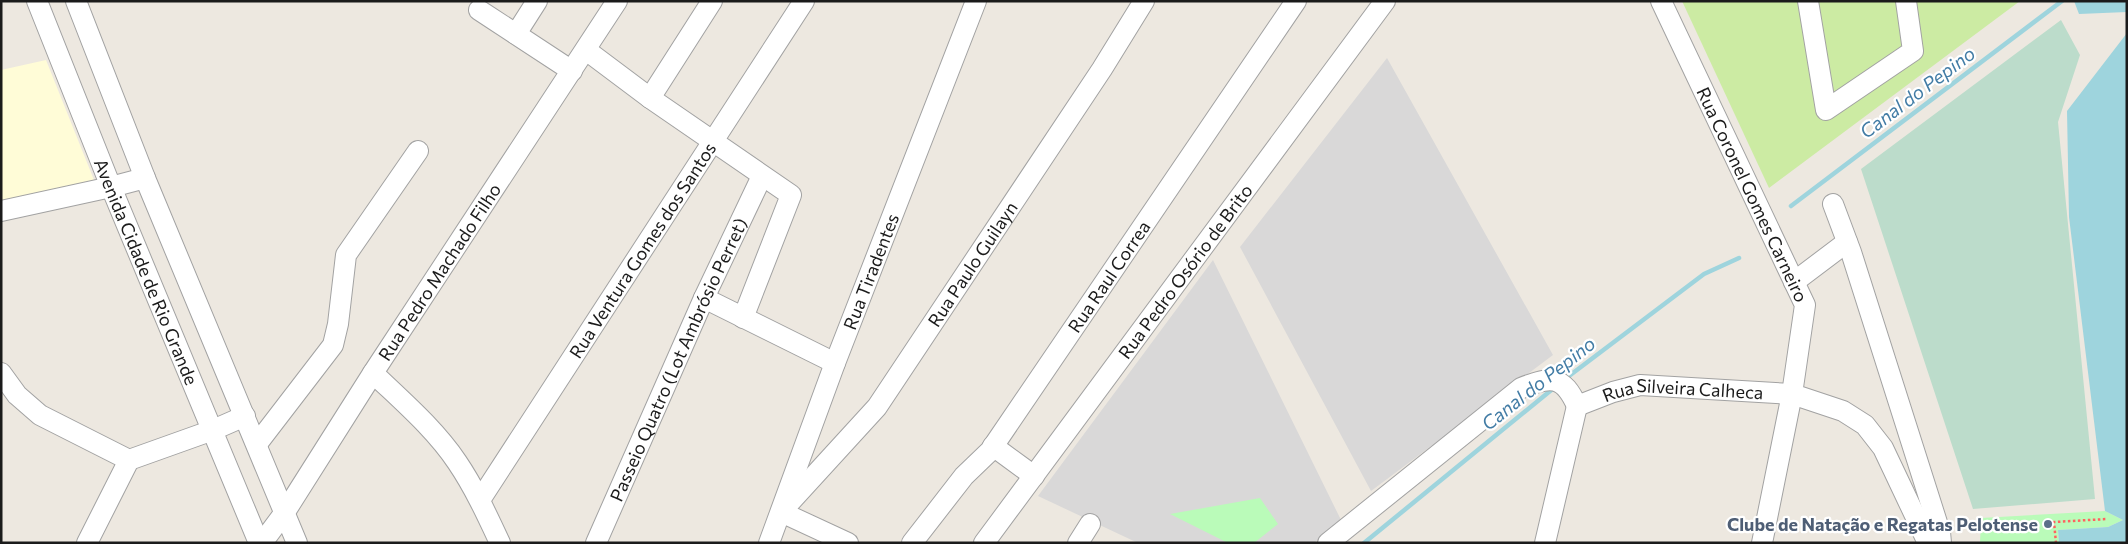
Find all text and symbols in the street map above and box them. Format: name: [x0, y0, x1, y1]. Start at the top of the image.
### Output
water label: Canal do Pepino: [1855, 41, 1979, 143]
street label: Rua Coronel Gomes Carneiro: [1692, 83, 1813, 306]
street label: Rua Ventura Gomes dos Santos: [564, 138, 720, 362]
street label: Avenida Cidade de Rio Grande: [90, 155, 203, 388]
street label: Rua Pedro Machado Filho: [373, 179, 505, 365]
street label: Rua Pedro Osório de Brito: [1113, 180, 1257, 363]
street label: Rua Paulo Guilayn: [923, 197, 1022, 331]
street label: Rua Tiradentes: [838, 210, 903, 333]
street label: Passeio Quatro (Lot Ambrósio Perret): [605, 214, 752, 505]
street label: Rua Raul Correa: [1063, 216, 1155, 337]
water label: Canal do Pepino: [1476, 331, 1600, 435]
street label: Rua Silveira Calheca: [1599, 374, 1764, 406]
place label: Clube de Natação e Regatas Pelotense: [1727, 513, 2038, 535]
marker: Clube de Natação e Regatas Pelotense: [2042, 518, 2054, 530]

